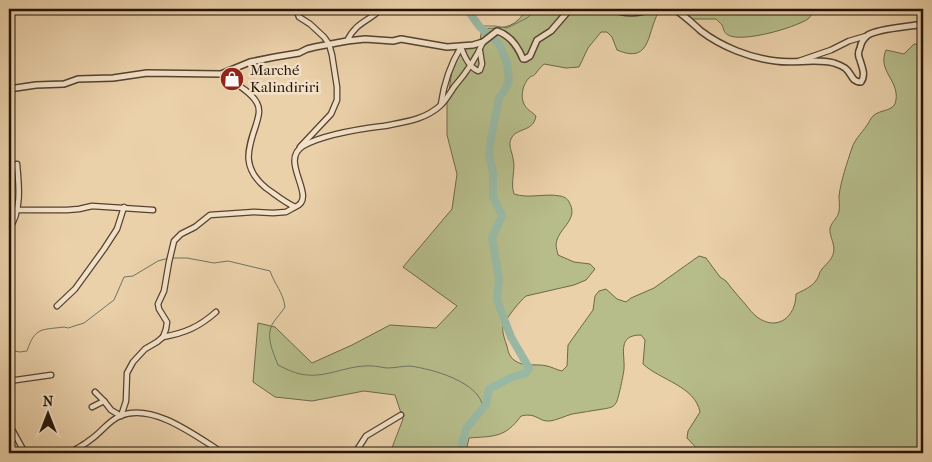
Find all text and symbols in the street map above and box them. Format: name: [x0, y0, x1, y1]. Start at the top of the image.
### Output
place label: Marché Kalindiriri: [250, 61, 320, 96]
shop icon: Marché Kalindiriri: [219, 66, 245, 92]
north arrow: [22, 390, 72, 440]
text: N: [43, 393, 54, 410]

